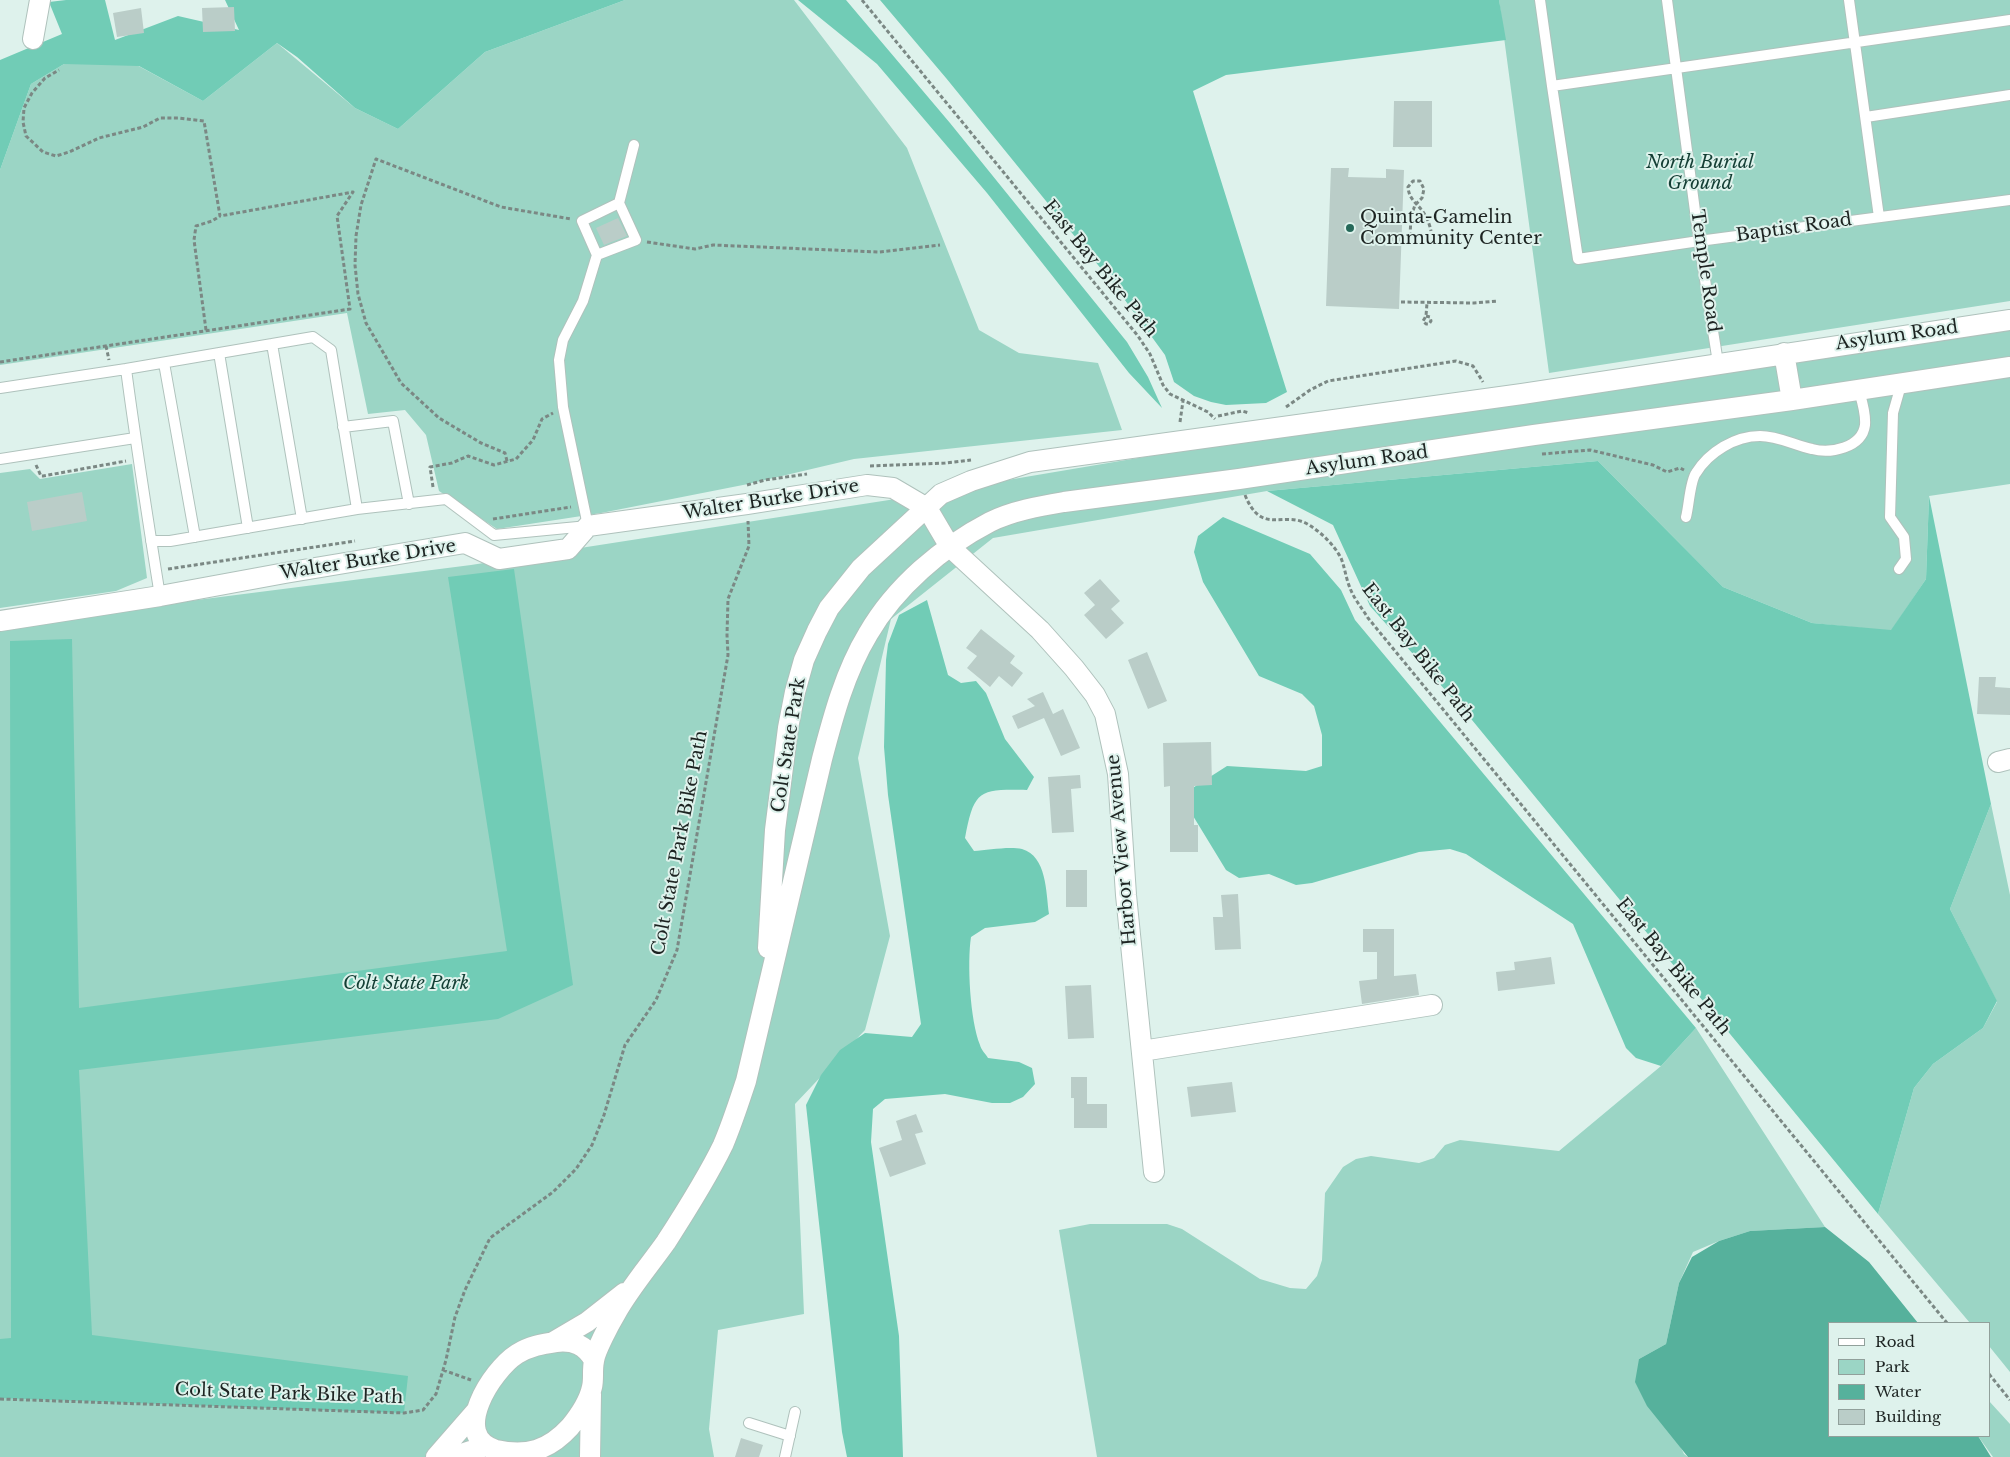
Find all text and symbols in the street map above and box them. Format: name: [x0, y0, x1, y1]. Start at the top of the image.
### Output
park label: North Burial Ground: [1646, 152, 1754, 194]
street label: East Bay Bike Path: [1038, 196, 1162, 342]
place label: Quinta-Gamelin Community Center: [1360, 207, 1542, 250]
street label: Temple Road: [1686, 208, 1724, 334]
street label: Baptist Road: [1735, 209, 1853, 247]
marker: Quinta-Gamelin Community Center: [1344, 222, 1356, 234]
street label: Asylum Road: [1834, 317, 1960, 355]
street label: Asylum Road: [1304, 442, 1430, 480]
street label: Walter Burke Drive: [681, 475, 861, 525]
street label: Walter Burke Drive: [278, 535, 458, 585]
street label: East Bay Bike Path: [1357, 579, 1479, 727]
street label: Colt State Park: [768, 676, 810, 814]
street label: Colt State Park Bike Path: [648, 729, 712, 957]
street label: Harbor View Avenue: [1103, 754, 1141, 946]
street label: East Bay Bike Path: [1611, 894, 1735, 1040]
park label: Colt State Park: [343, 973, 469, 995]
legend: [1828, 1322, 1990, 1437]
text: Road: [1875, 1332, 1915, 1351]
text: Park: [1875, 1357, 1910, 1376]
street label: Colt State Park Bike Path: [174, 1379, 404, 1409]
text: Water: [1875, 1382, 1921, 1401]
text: Building: [1875, 1407, 1941, 1426]

